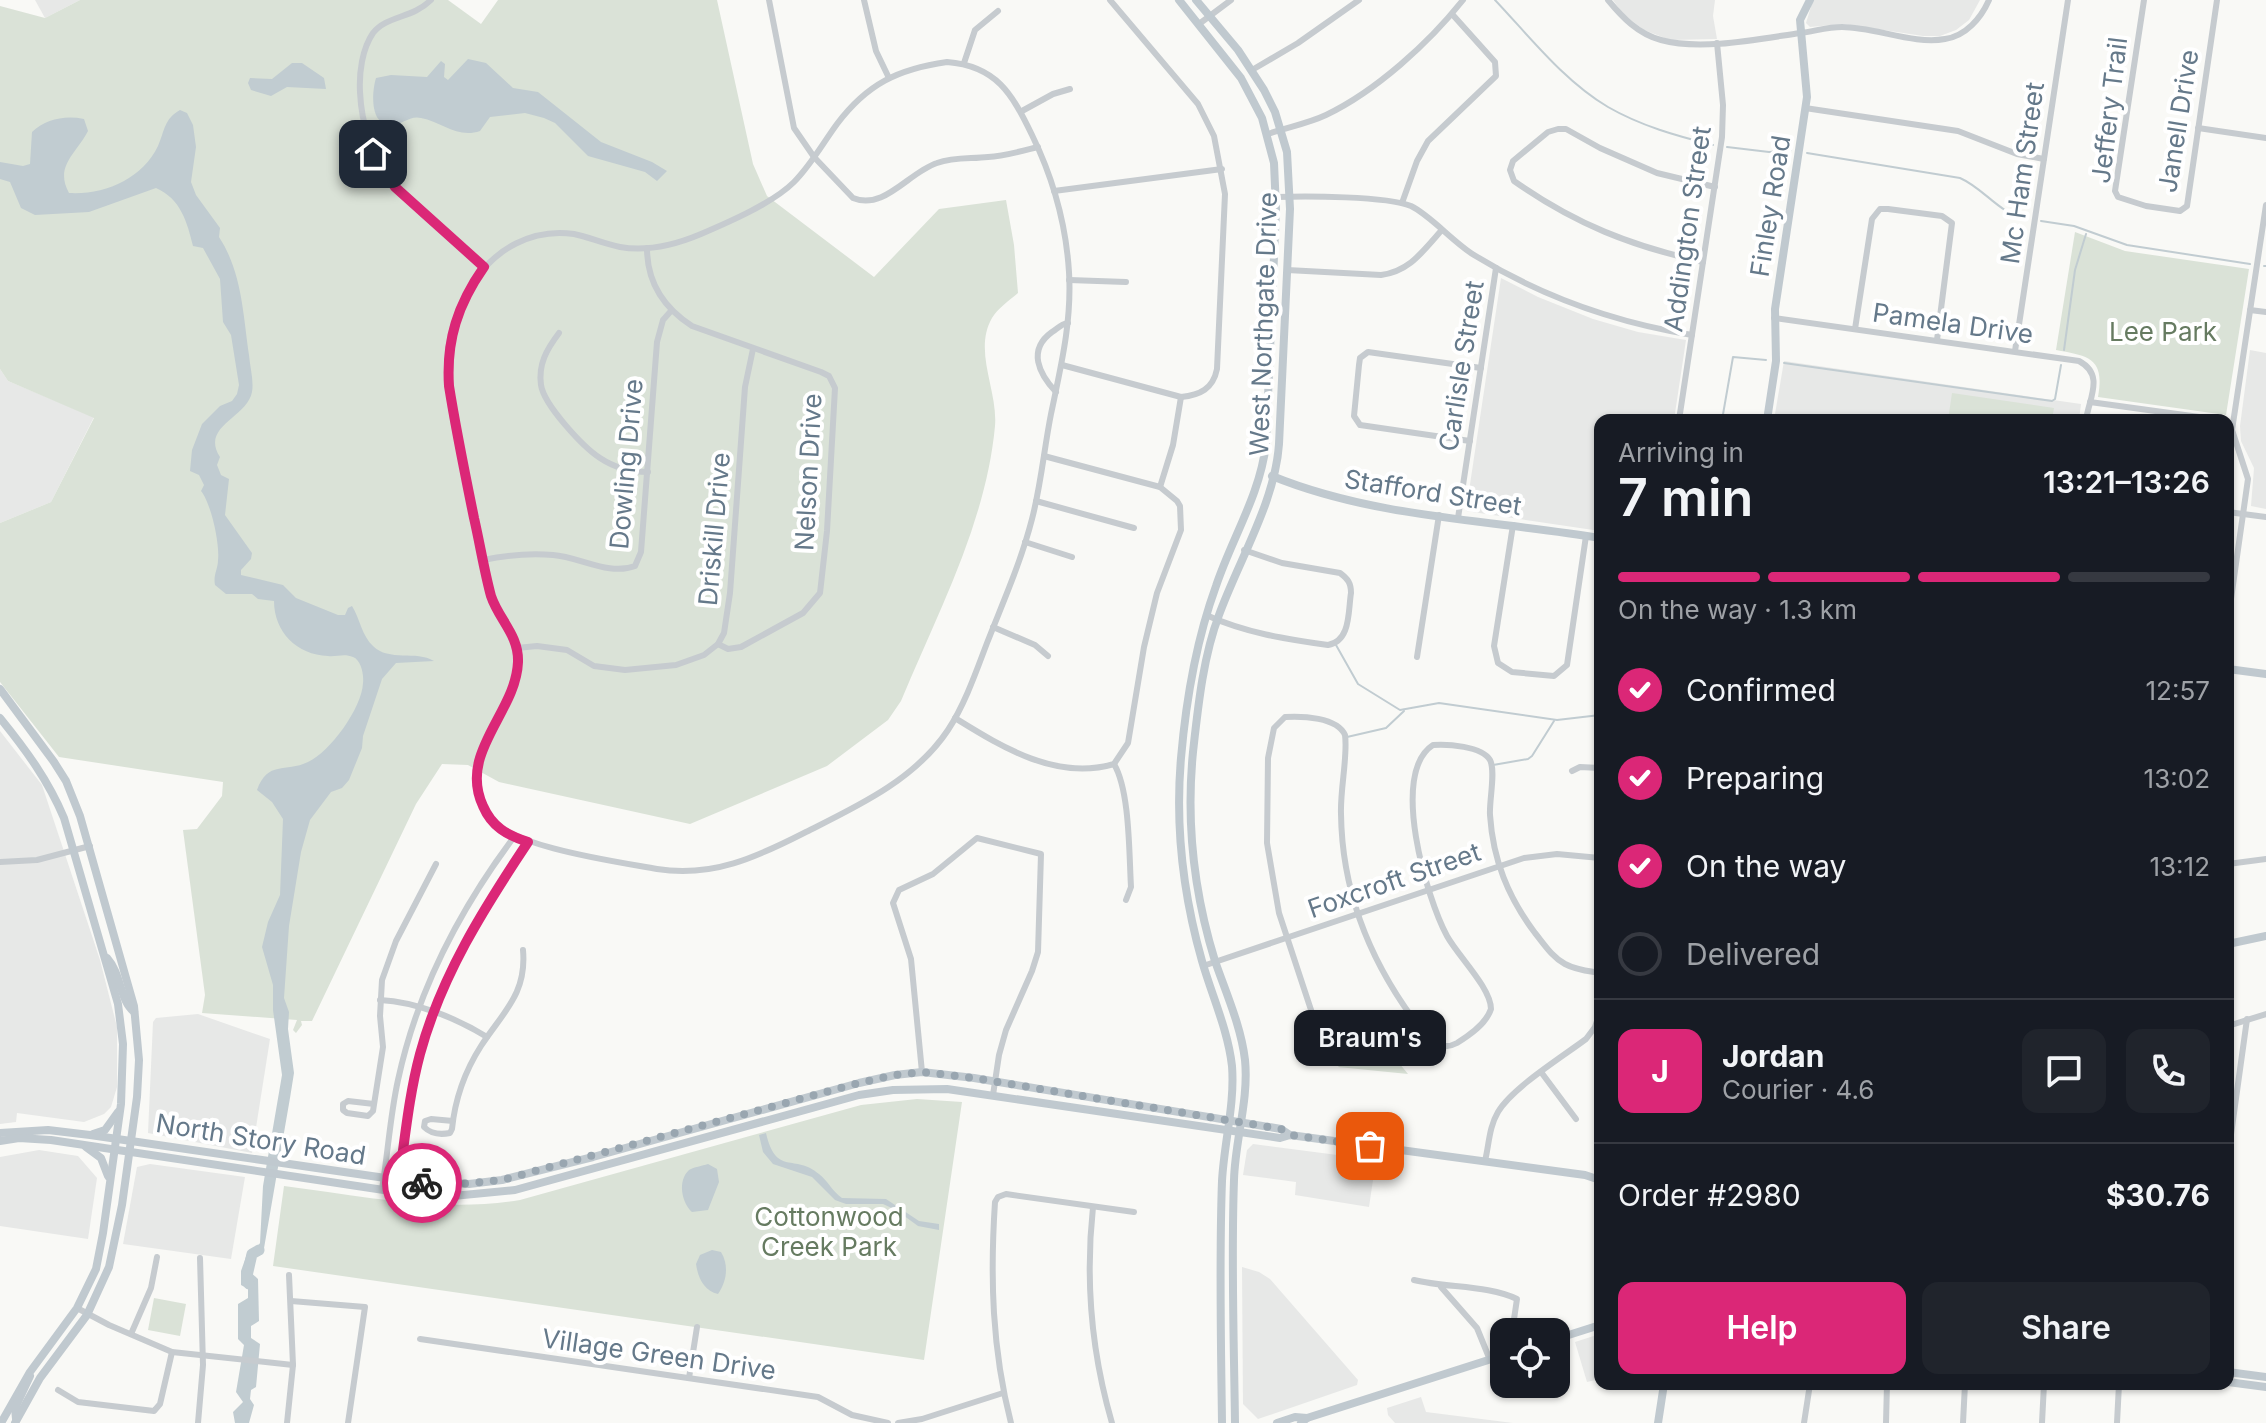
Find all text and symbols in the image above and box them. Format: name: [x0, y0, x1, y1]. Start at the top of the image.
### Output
street label: Jeffery Trail: [2085, 35, 2133, 185]
street label: Janell Drive: [2151, 47, 2205, 195]
street label: Mc Ham Street: [1994, 80, 2050, 266]
pin: [339, 120, 407, 188]
street label: Addington Street: [1657, 124, 1717, 334]
icon: home: [351, 132, 395, 176]
street label: Finley Road: [1744, 133, 1796, 279]
street label: West Northgate Drive: [1243, 192, 1283, 456]
street label: Carlisle Street: [1432, 279, 1490, 453]
street label: Pamela Drive: [1871, 296, 2035, 350]
park label: Lee Park: [2109, 316, 2217, 347]
street label: Dowling Drive: [603, 378, 649, 550]
street label: Nelson Drive: [788, 393, 828, 551]
text: Arriving in: [1618, 437, 1744, 468]
street label: Driskill Drive: [692, 451, 736, 607]
street label: Stafford Street: [1342, 463, 1524, 521]
text: 13:21–13:26: [2043, 464, 2210, 500]
text: 7 min: [1618, 466, 1753, 529]
text: On the way · 1.3 km: [1618, 594, 1857, 625]
icon: check: [1618, 668, 1662, 712]
text: Confirmed: [1686, 672, 1836, 708]
text: 12:57: [2146, 675, 2210, 706]
icon: check: [1618, 756, 1662, 800]
text: Preparing: [1686, 760, 1824, 796]
text: 13:02: [2144, 763, 2210, 794]
street label: Foxcroft Street: [1304, 836, 1484, 924]
icon: check: [1618, 844, 1662, 888]
text: On the way: [1686, 848, 1846, 884]
text: 13:12: [2149, 851, 2210, 882]
text: Delivered: [1686, 936, 1820, 972]
callout: Braum's: [1294, 1010, 1446, 1066]
text: Braum's: [1318, 1022, 1422, 1053]
button: chat: [2022, 1029, 2106, 1113]
button: phone: [2126, 1029, 2210, 1113]
text: Jordan: [1722, 1038, 1824, 1074]
text: J: [1651, 1053, 1669, 1089]
text: Courier · 4.6: [1722, 1074, 1874, 1105]
street label: North Story Road: [154, 1107, 368, 1171]
pin: [1336, 1112, 1404, 1180]
icon: bag: [1348, 1124, 1392, 1168]
courier: [382, 1143, 462, 1223]
icon: bike: [400, 1161, 444, 1205]
text: Order #2980: [1618, 1177, 1801, 1213]
text: $30.76: [2106, 1177, 2210, 1213]
park label: Cottonwood Creek Park: [754, 1201, 904, 1262]
button: Help: [1618, 1282, 1906, 1374]
button: Share: [1922, 1282, 2210, 1374]
map controls: [1490, 1318, 1570, 1398]
button: locate: [1490, 1318, 1570, 1398]
street label: Village Green Drive: [540, 1322, 778, 1386]

